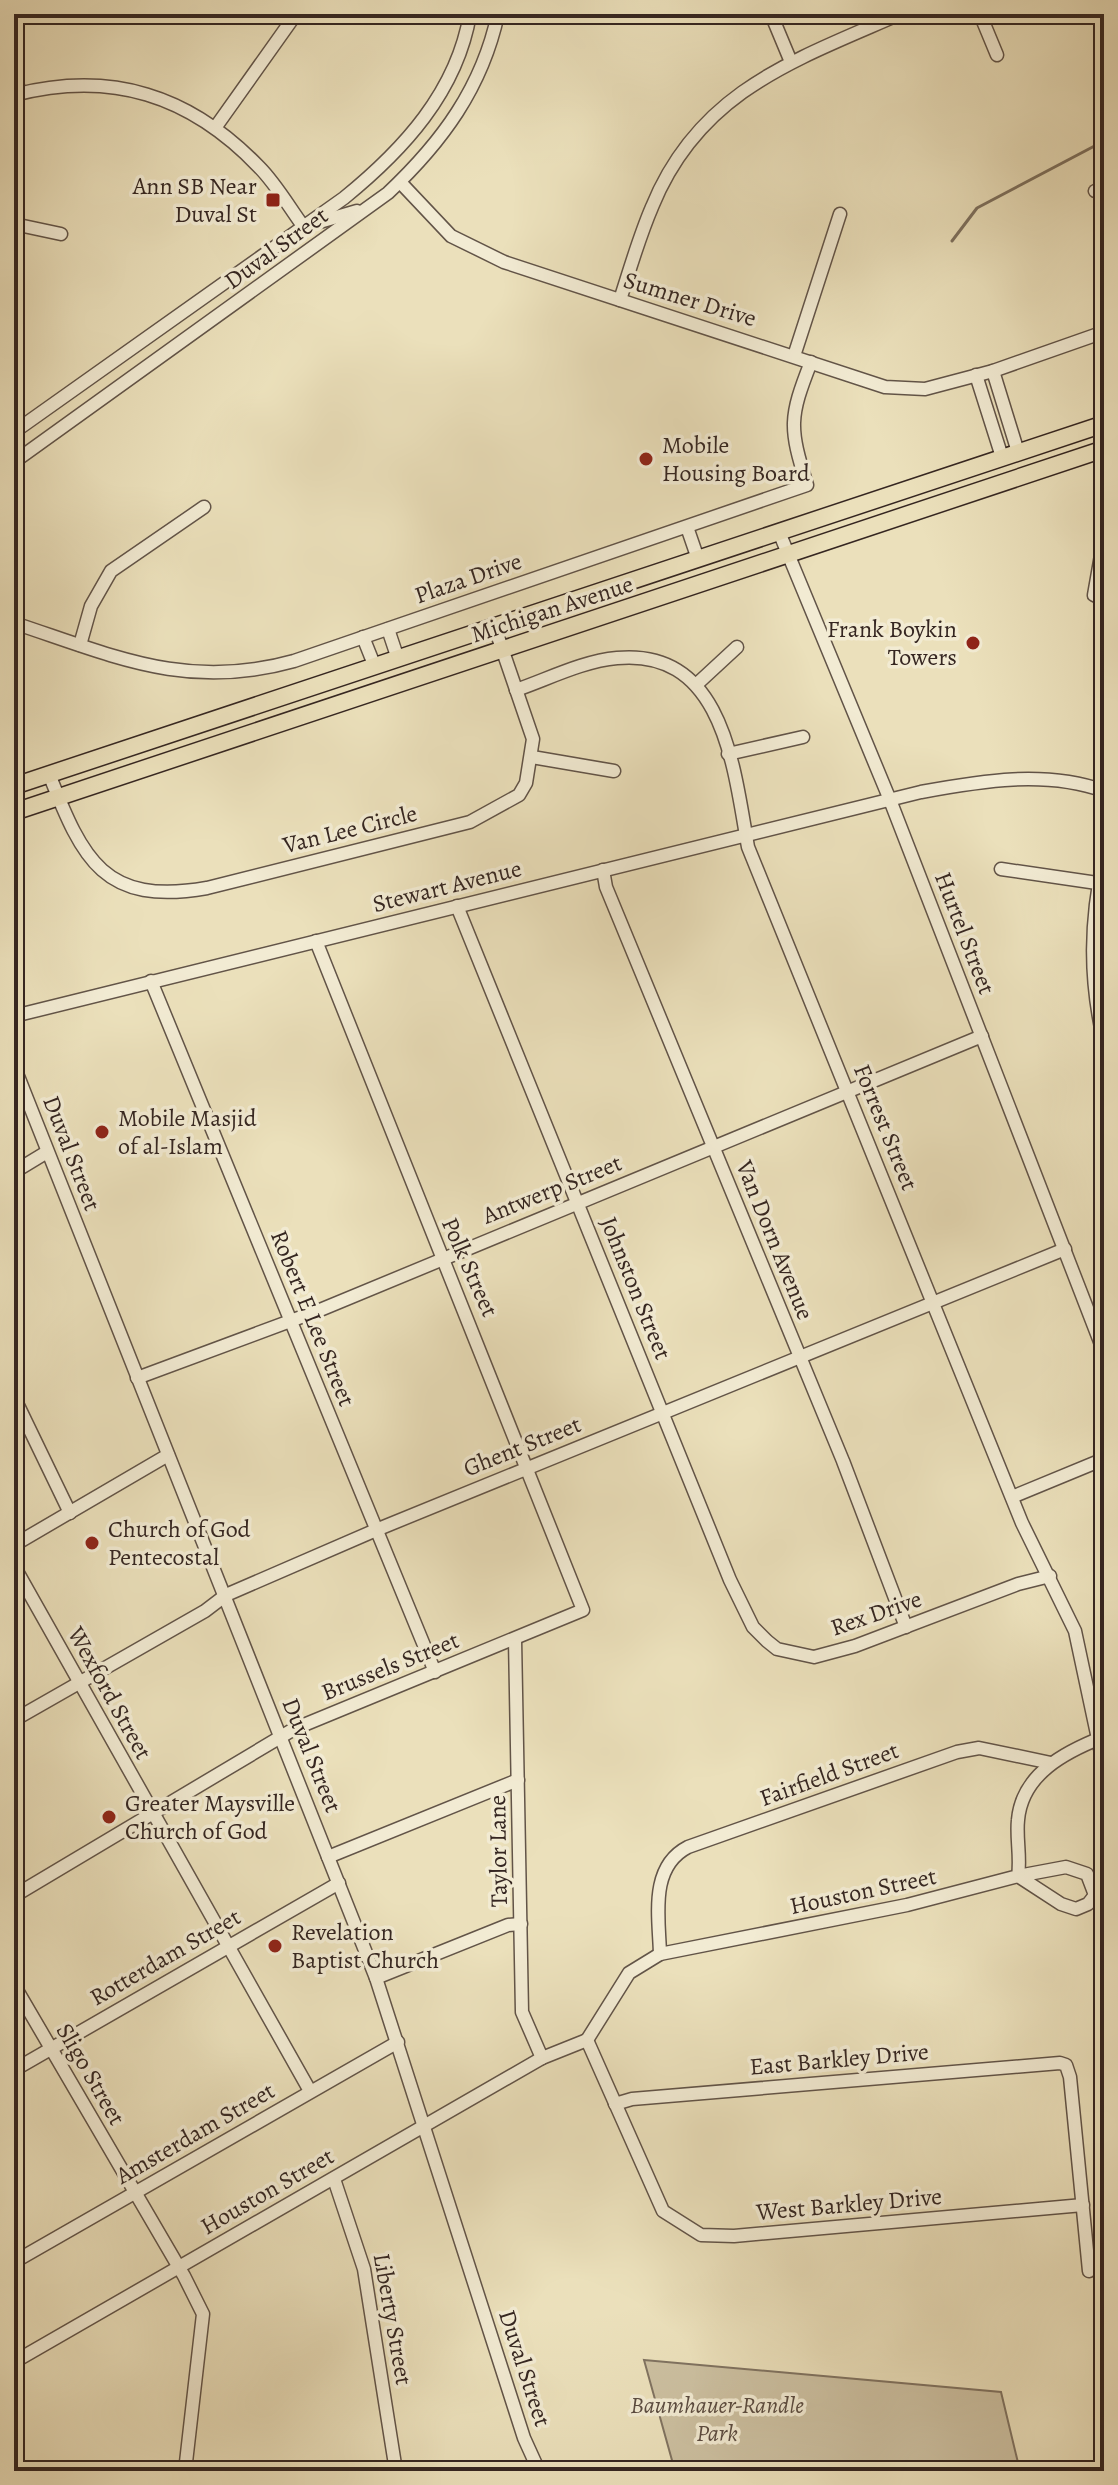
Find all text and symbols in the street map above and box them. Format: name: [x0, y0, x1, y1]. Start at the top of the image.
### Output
place label: Ann SB Near Duval St: [132, 170, 257, 230]
marker: Ann SB Near Duval St: [264, 191, 282, 209]
street label: Duval Street: [218, 199, 334, 296]
street label: Sumner Drive: [620, 264, 760, 334]
place label: Mobile Housing Board: [662, 429, 810, 489]
marker: Mobile Housing Board: [637, 450, 655, 468]
street label: Plaza Drive: [410, 545, 526, 611]
street label: Michigan Avenue: [467, 568, 637, 650]
place label: Frank Boykin Towers: [827, 613, 957, 673]
marker: Frank Boykin Towers: [964, 634, 982, 652]
street label: Van Lee Circle: [279, 797, 420, 861]
street label: Stewart Avenue: [369, 852, 525, 920]
street label: Hurtel Street: [927, 867, 1003, 999]
street label: Forrest Street: [846, 1059, 926, 1195]
street label: Duval Street: [35, 1091, 109, 1215]
place label: Mobile Masjid of al-Islam: [118, 1102, 257, 1162]
marker: Mobile Masjid of al-Islam: [93, 1123, 111, 1141]
street label: Antwerp Street: [477, 1147, 626, 1232]
street label: Van Dorn Avenue: [728, 1155, 822, 1324]
street label: Polk Street: [434, 1212, 506, 1322]
street label: Johnston Street: [593, 1212, 679, 1364]
street label: Robert E Lee Street: [263, 1225, 363, 1411]
street label: Ghent Street: [458, 1408, 586, 1484]
place label: Church of God Pentecostal: [108, 1513, 251, 1573]
marker: Church of God Pentecostal: [83, 1534, 101, 1552]
street label: Rex Drive: [826, 1583, 926, 1643]
street label: Wexford Street: [60, 1620, 160, 1765]
street label: Brussels Street: [317, 1624, 464, 1708]
street label: Duval Street: [275, 1693, 350, 1817]
street label: Fairfield Street: [755, 1734, 903, 1814]
place label: Greater Maysville Church of God: [125, 1787, 295, 1847]
street label: Taylor Lane: [481, 1795, 515, 1907]
marker: Greater Maysville Church of God: [100, 1808, 118, 1826]
street label: Houston Street: [787, 1860, 939, 1922]
street label: Rotterdam Street: [84, 1901, 246, 2013]
place label: Revelation Baptist Church: [291, 1916, 439, 1976]
marker: Revelation Baptist Church: [266, 1937, 284, 1955]
street label: Sligo Street: [49, 2017, 133, 2131]
street label: East Barkley Drive: [748, 2035, 930, 2083]
street label: Amsterdam Street: [109, 2074, 280, 2192]
street label: Houston Street: [194, 2140, 340, 2242]
street label: West Barkley Drive: [754, 2180, 943, 2228]
street label: Liberty Street: [366, 2251, 420, 2388]
street label: Duval Street: [491, 2306, 559, 2431]
park label: Baumhauer-Randle Park: [630, 2389, 804, 2449]

